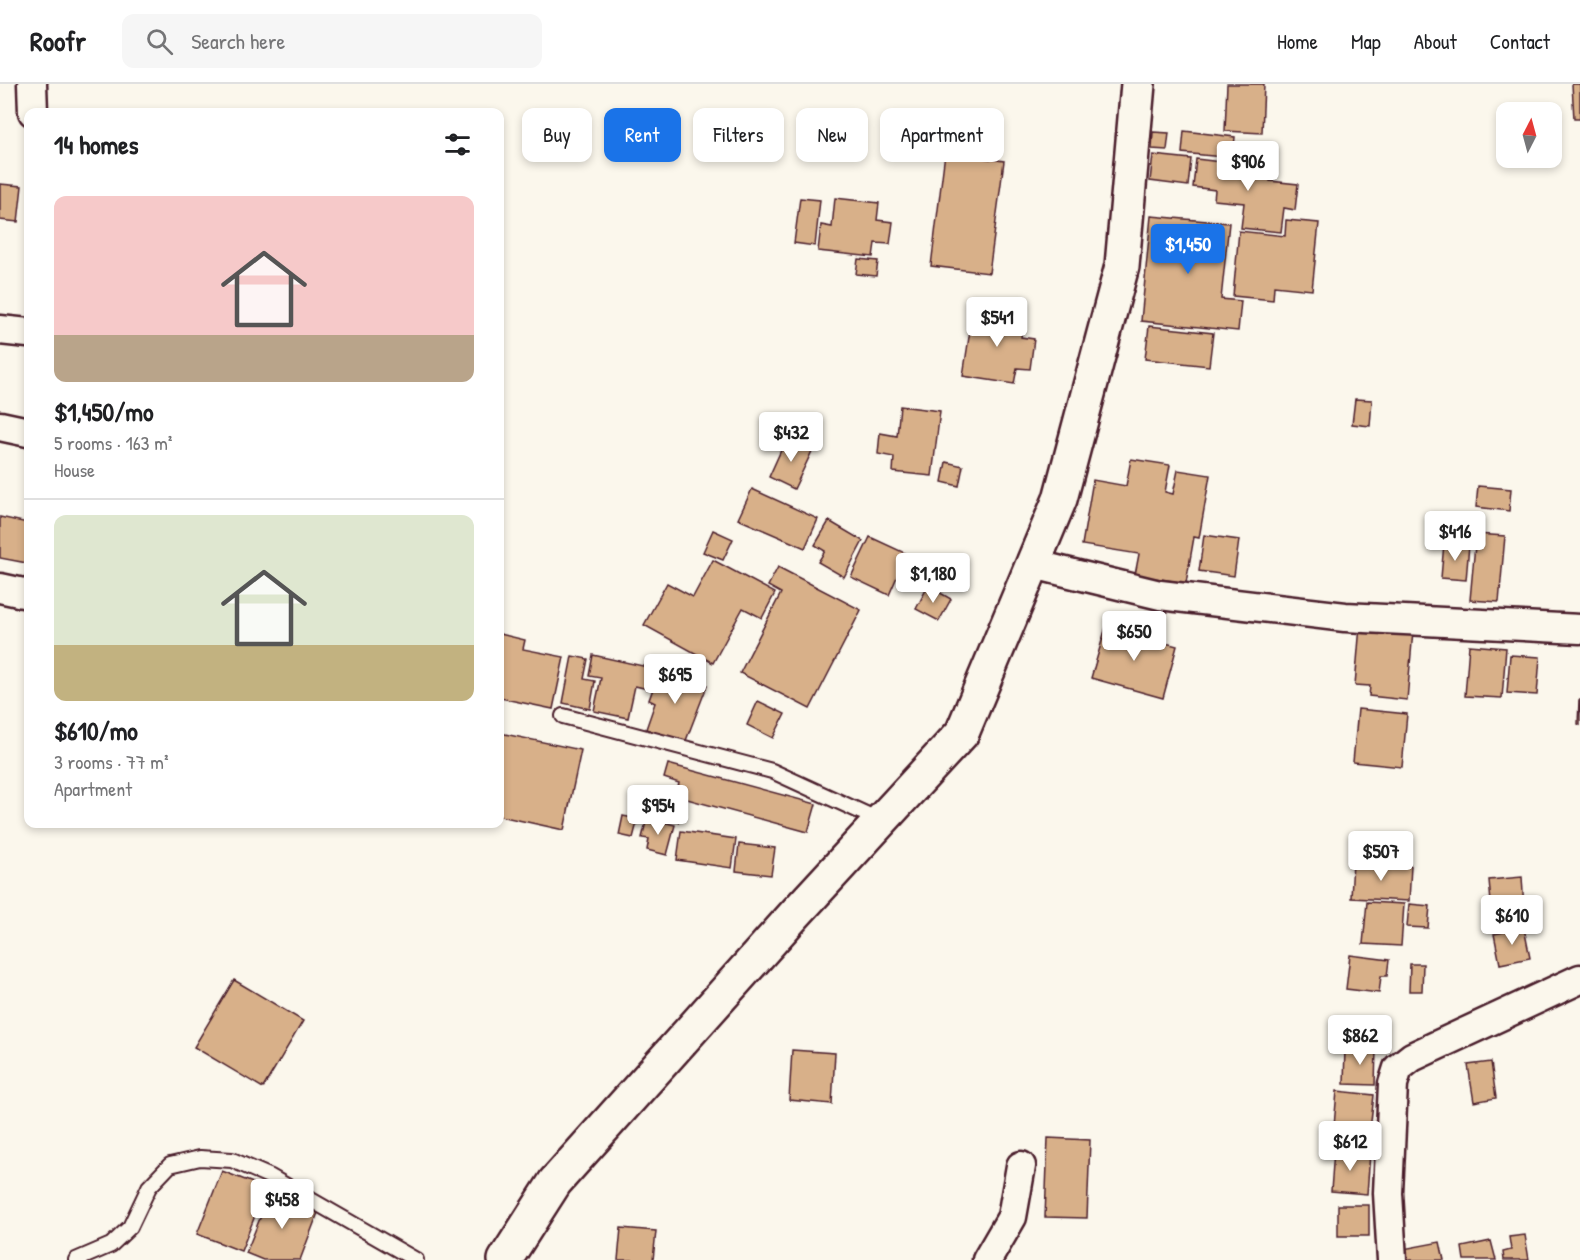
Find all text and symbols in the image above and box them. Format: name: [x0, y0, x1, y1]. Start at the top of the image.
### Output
search box: [122, 14, 542, 68]
text: Roofr: [30, 22, 86, 60]
icon: search: [143, 25, 176, 58]
text: Search here: [191, 26, 285, 56]
text: Home: [1277, 27, 1318, 56]
text: Map: [1351, 27, 1381, 56]
text: About: [1414, 27, 1457, 56]
text: Contact: [1490, 27, 1550, 56]
north arrow: [1496, 102, 1562, 168]
map controls: [1496, 102, 1562, 168]
chip: Buy: [522, 108, 592, 162]
chip: Rent: [604, 108, 681, 162]
chip: Filters: [693, 108, 784, 162]
chip: New: [796, 108, 868, 162]
chip: Apartment: [880, 108, 1004, 162]
text: 14 homes: [54, 127, 139, 162]
icon: filters: [441, 128, 474, 161]
pin: $906: [1212, 141, 1284, 192]
text: $906: [1231, 147, 1265, 174]
pin: $1,450: [1139, 224, 1237, 275]
text: $1,450: [1165, 230, 1211, 257]
icon: home: [210, 235, 318, 343]
pin: $541: [961, 297, 1033, 348]
text: $541: [980, 303, 1014, 330]
text: $1,450/mo: [54, 394, 153, 429]
pin: $432: [755, 412, 827, 463]
text: $432: [773, 418, 809, 445]
text: 5 rooms · 163 m²: [54, 429, 172, 456]
text: House: [54, 456, 95, 483]
pin: $416: [1419, 511, 1491, 562]
text: $416: [1439, 517, 1471, 544]
pin: $1,180: [884, 553, 982, 604]
icon: home: [210, 554, 318, 662]
text: $1,180: [910, 559, 956, 586]
pin: $650: [1098, 611, 1170, 662]
text: $650: [1116, 617, 1152, 644]
pin: $695: [639, 654, 711, 705]
text: $695: [658, 660, 692, 687]
text: $610/mo: [54, 713, 138, 748]
text: 3 rooms · 77 m²: [54, 748, 168, 775]
text: Apartment: [54, 775, 132, 802]
pin: $954: [622, 785, 694, 836]
text: $954: [641, 791, 675, 818]
pin: $507: [1345, 831, 1417, 882]
text: $507: [1362, 837, 1400, 864]
pin: $610: [1476, 895, 1548, 946]
text: $610: [1495, 901, 1529, 928]
pin: $862: [1324, 1015, 1396, 1066]
text: $862: [1342, 1021, 1378, 1048]
pin: $612: [1314, 1121, 1386, 1172]
text: $612: [1333, 1127, 1367, 1154]
pin: $458: [246, 1179, 318, 1230]
text: $458: [265, 1185, 299, 1212]

